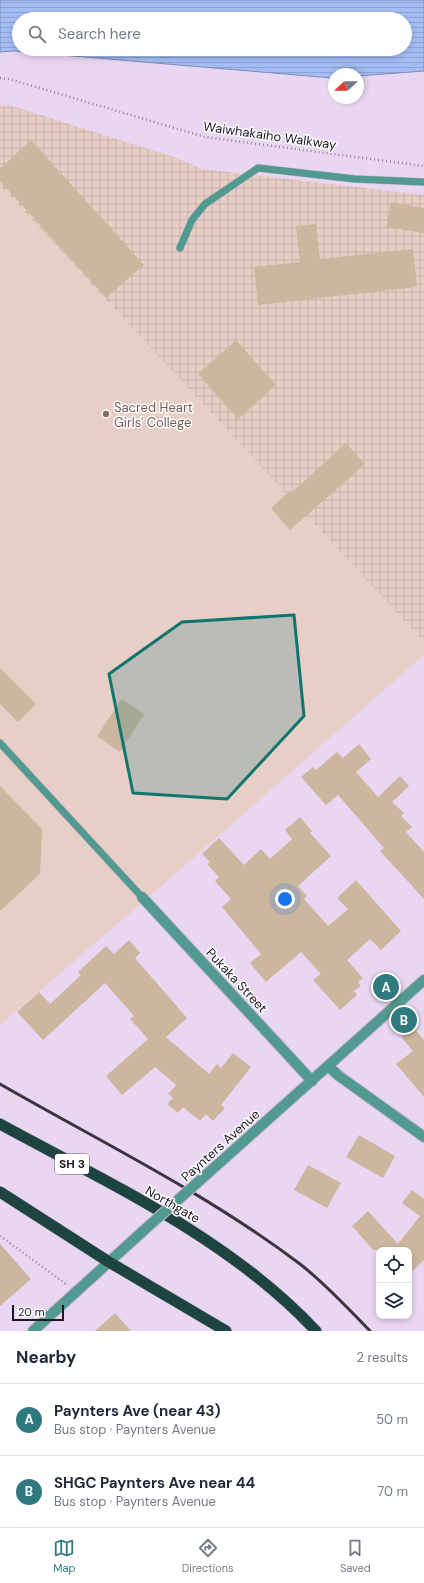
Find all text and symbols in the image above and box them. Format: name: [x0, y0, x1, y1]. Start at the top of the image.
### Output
search box: [12, 12, 412, 56]
icon: search: [26, 23, 48, 45]
text: Search here: [58, 24, 141, 44]
north arrow: [328, 68, 364, 104]
street label: Waiwhakaiho Walkway: [202, 118, 338, 153]
place label: Sacred Heart Girls' College: [114, 399, 193, 431]
marker: Sacred Heart Girls' College: [101, 409, 111, 419]
your location: [275, 889, 295, 909]
street label: Pukaka Street: [202, 944, 271, 1016]
pin: A: [373, 972, 399, 1002]
pin: B: [391, 1005, 417, 1035]
street label: Paynters Avenue: [177, 1106, 263, 1185]
road number: SH 3: [55, 1154, 89, 1174]
street label: Northgate: [142, 1182, 203, 1227]
map controls: [376, 1247, 412, 1319]
button: locate: [376, 1247, 412, 1283]
button: layers: [376, 1283, 412, 1319]
scale bar: [12, 1303, 64, 1322]
text: 20 m: [18, 1305, 44, 1319]
text: Nearby: [16, 1346, 76, 1368]
text: 2 results: [357, 1349, 408, 1366]
text: Paynters Ave (near 43): [54, 1401, 221, 1421]
text: A: [24, 1411, 34, 1428]
text: 50 m: [376, 1411, 408, 1428]
text: Bus stop · Paynters Avenue: [54, 1421, 216, 1438]
text: SHGC Paynters Ave near 44: [54, 1473, 255, 1493]
text: B: [25, 1483, 33, 1500]
text: 70 m: [377, 1483, 408, 1500]
text: Bus stop · Paynters Avenue: [54, 1493, 216, 1510]
tab: Map: [53, 1537, 75, 1575]
tab: Directions: [182, 1537, 234, 1575]
tab: Saved: [340, 1537, 371, 1575]

